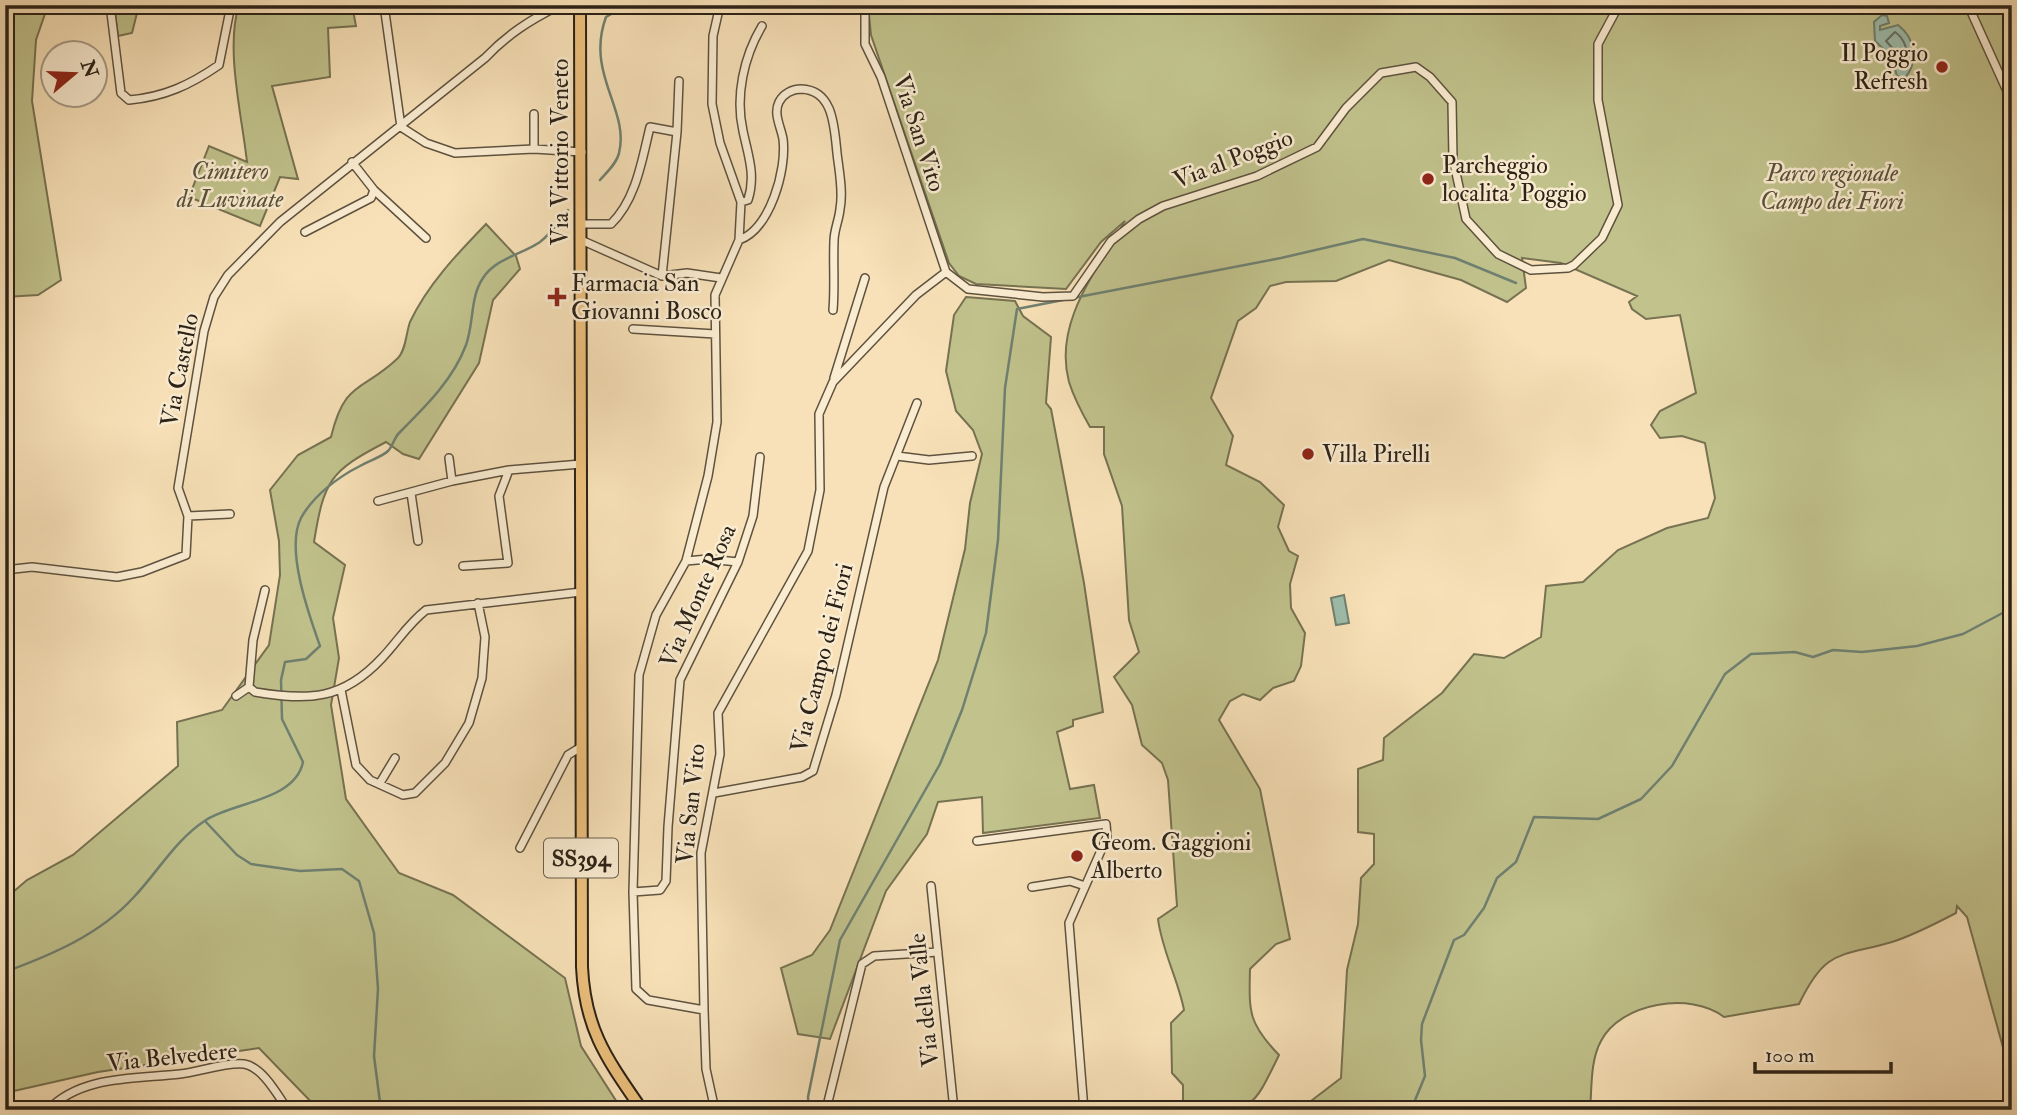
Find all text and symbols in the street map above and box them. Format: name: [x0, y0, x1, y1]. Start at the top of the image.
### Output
north arrow: [38, 38, 108, 108]
place label: Il Poggio Refresh: [1841, 38, 1928, 97]
text: N: [75, 56, 104, 82]
street label: Via Vittorio Veneto: [545, 59, 576, 245]
marker: Il Poggio Refresh: [1934, 59, 1950, 75]
street label: Via San Vito: [886, 71, 952, 195]
street label: Via al Poggio: [1169, 122, 1297, 196]
place label: Parcheggio localita' Poggio: [1442, 150, 1587, 209]
park label: Cimitero di Luvinate: [176, 156, 284, 215]
park label: Parco regionale Campo dei Fiori: [1760, 158, 1904, 217]
marker: Parcheggio localita' Poggio: [1420, 171, 1436, 187]
place label: Farmacia San Giovanni Bosco: [571, 268, 722, 327]
marker: Farmacia San Giovanni Bosco: [549, 289, 565, 305]
street label: Via Castello: [154, 310, 206, 430]
place label: Villa Pirelli: [1322, 439, 1430, 470]
marker: Villa Pirelli: [1300, 446, 1316, 462]
street label: Via Monte Rosa: [652, 518, 744, 673]
street label: Via Campo dei Fiori: [783, 560, 861, 756]
street label: Via San Vito: [669, 742, 713, 866]
place label: Geom. Gaggioni Alberto: [1090, 827, 1251, 886]
road number: SS394: [544, 838, 618, 878]
marker: Geom. Gaggioni Alberto: [1069, 848, 1085, 864]
street label: Via della Valle: [902, 932, 946, 1068]
scale bar: [1755, 1031, 1891, 1075]
street label: Via Belvedere: [105, 1035, 239, 1079]
text: 100 m: [1765, 1042, 1815, 1069]

